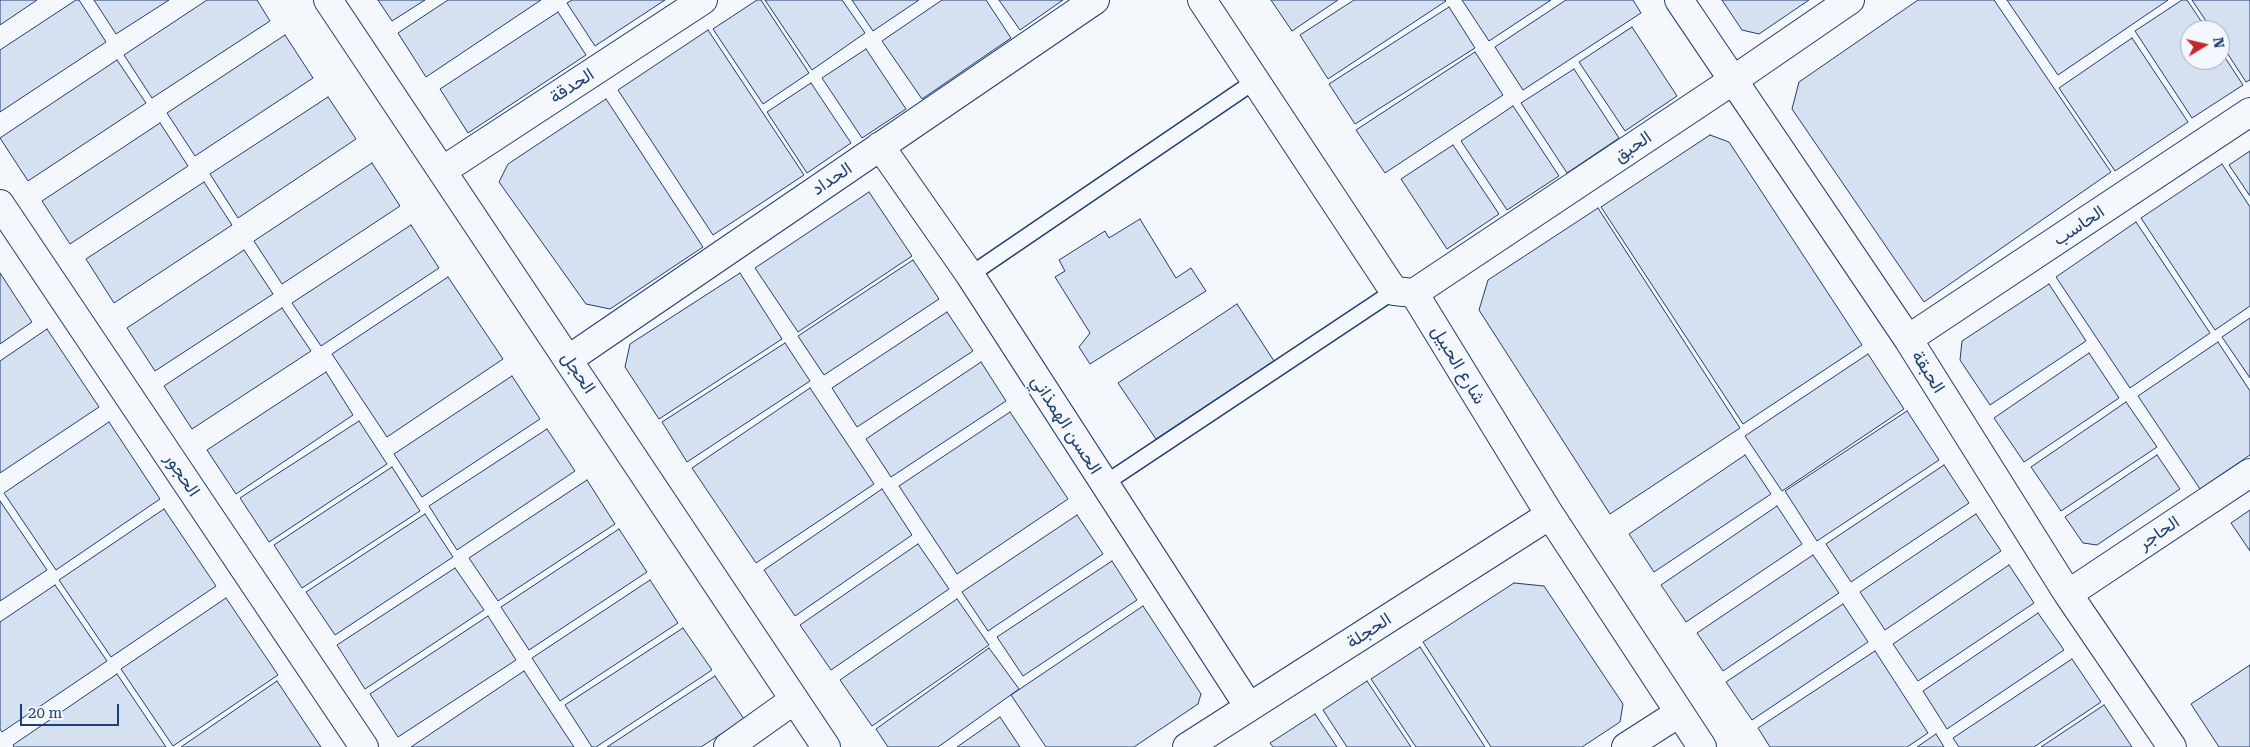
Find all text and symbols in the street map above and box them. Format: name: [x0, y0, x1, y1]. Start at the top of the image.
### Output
north arrow: [2180, 20, 2230, 70]
text: N: [2210, 36, 2228, 49]
street label: الحدقة: [546, 64, 598, 108]
street label: الحبق: [1610, 127, 1656, 167]
street label: الحداد: [808, 158, 856, 200]
street label: الحاسب: [2049, 201, 2109, 251]
street label: شارع الحبيل: [1426, 322, 1490, 408]
street label: الحبقة: [1907, 347, 1949, 397]
street label: الحجل: [556, 348, 600, 398]
street label: الحسن الهمذاني: [1026, 371, 1106, 479]
street label: الحجور: [160, 449, 204, 501]
street label: الحاجر: [2134, 511, 2184, 555]
street label: الحجلة: [1343, 609, 1395, 653]
scale bar: [22, 694, 121, 726]
text: 20 m: [28, 704, 62, 722]

